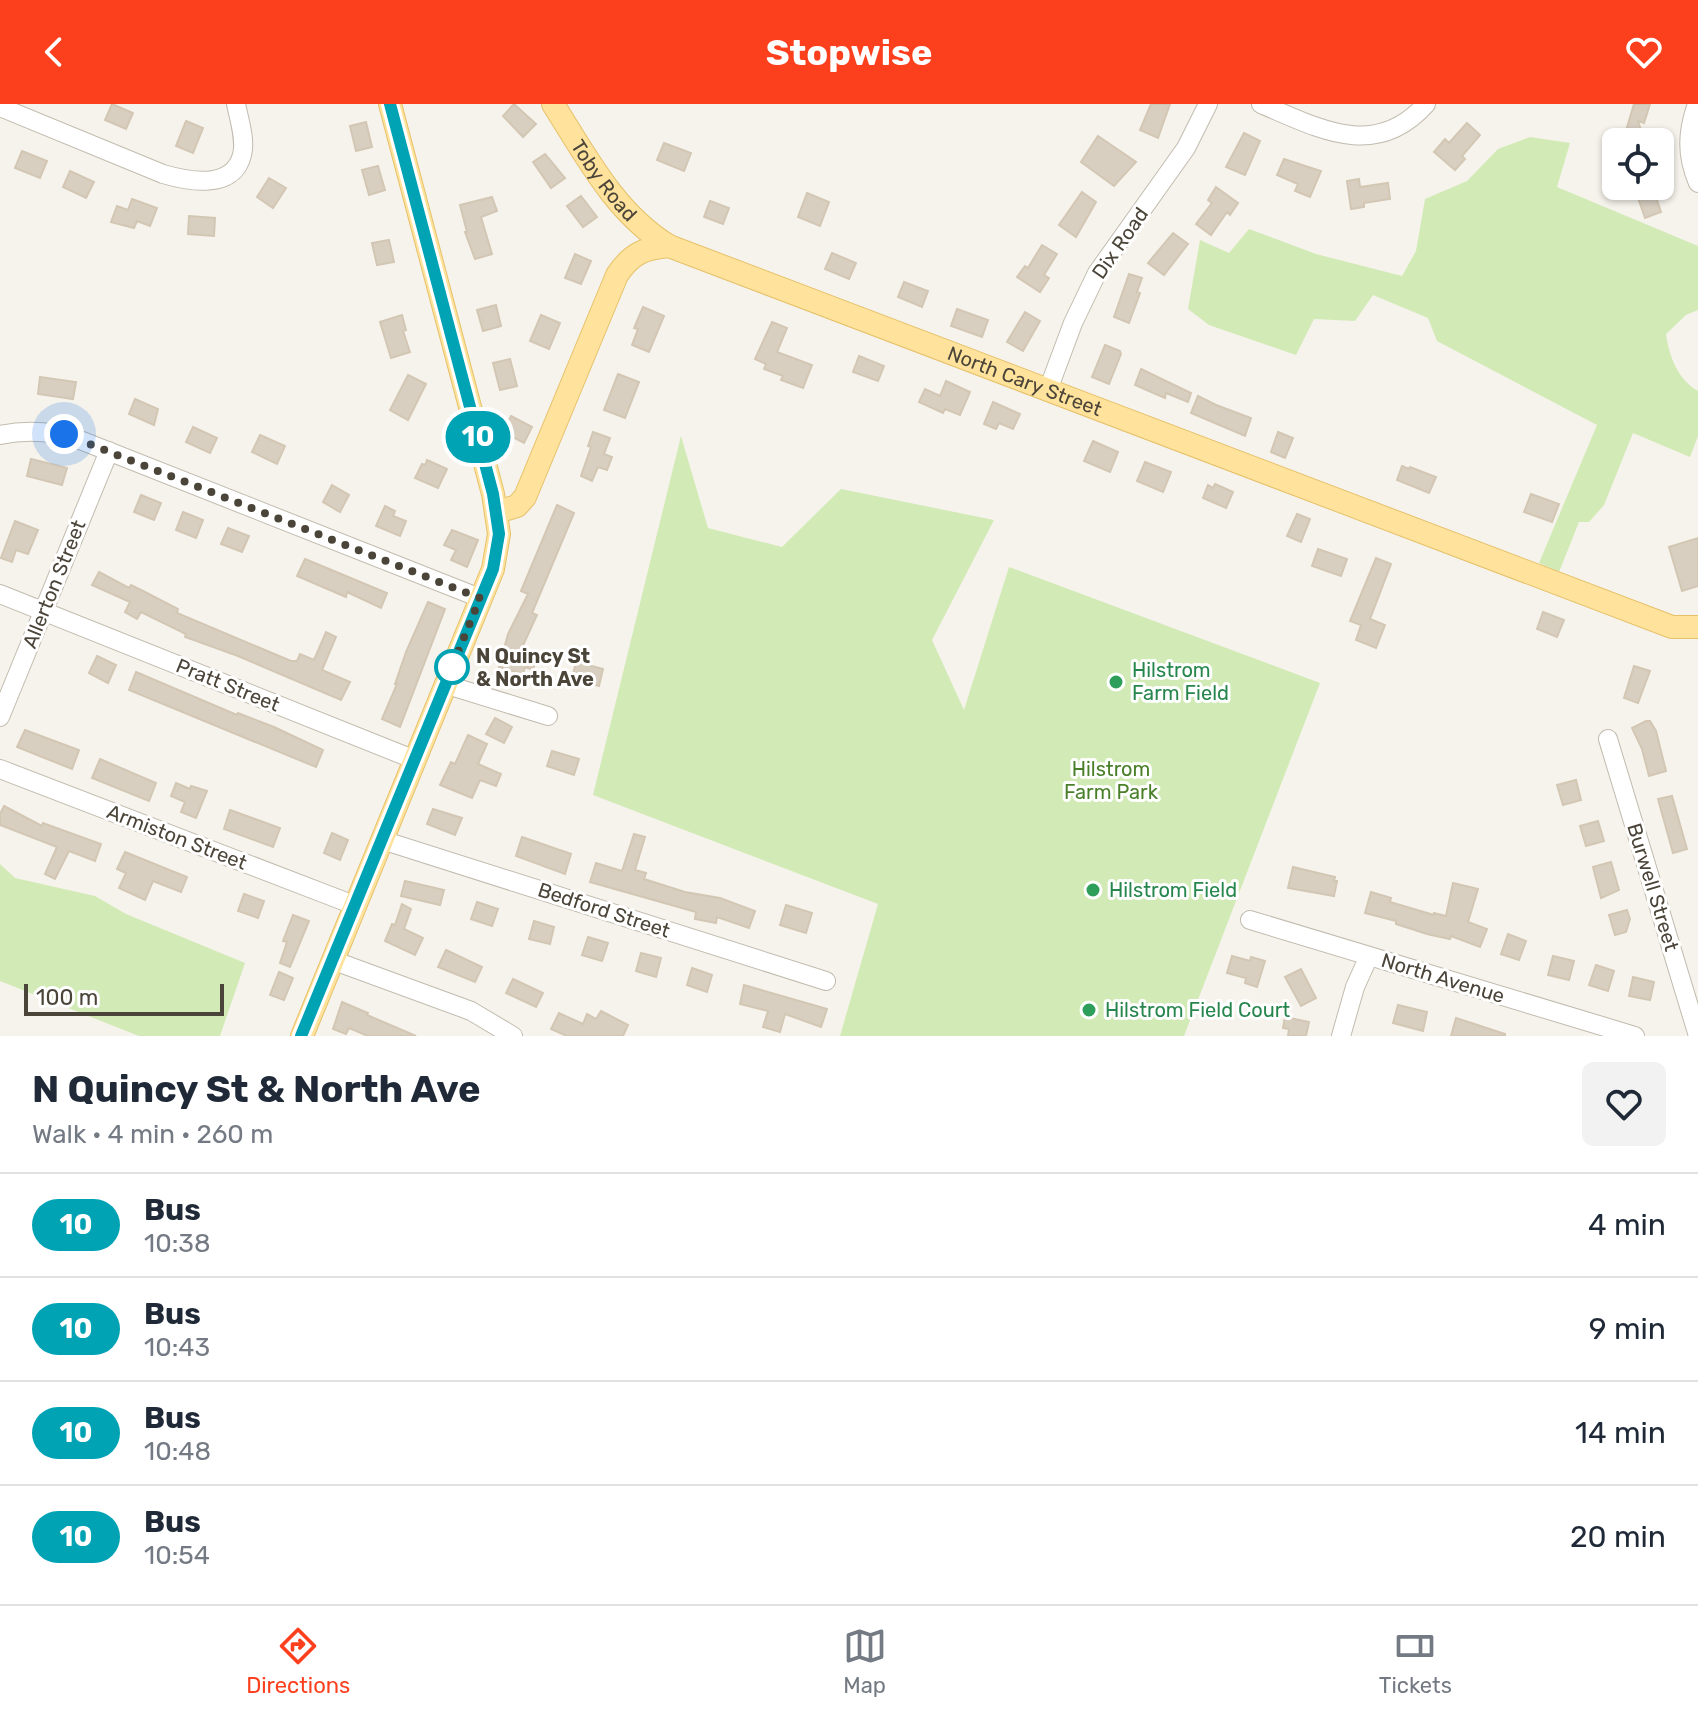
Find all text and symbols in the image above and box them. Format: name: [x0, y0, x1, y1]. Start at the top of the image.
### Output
icon: back: [32, 30, 76, 74]
icon: heart: [1622, 30, 1666, 74]
text: Stopwise: [766, 31, 932, 74]
map controls: [1602, 128, 1674, 200]
button: locate: [1602, 128, 1674, 200]
street label: Toby Road: [566, 135, 642, 226]
street label: Dix Road: [1087, 203, 1153, 283]
street label: North Cary Street: [944, 341, 1105, 421]
line badge: 10: [442, 411, 514, 463]
your location: [44, 414, 84, 454]
text: 10: [462, 420, 494, 453]
street label: Allerton Street: [17, 516, 91, 652]
place label: N Quincy St & North Ave: [476, 644, 594, 691]
marker: N Quincy St & North Ave: [435, 650, 469, 684]
street label: Pratt Street: [173, 653, 283, 717]
place label: Hilstrom Farm Field: [1132, 658, 1229, 705]
marker: Hilstrom Farm Field: [1107, 673, 1125, 691]
park label: Hilstrom Farm Park: [1064, 757, 1159, 804]
street label: Armiston Street: [104, 799, 251, 875]
street label: Burwell Street: [1622, 820, 1684, 954]
street label: Bedford Street: [535, 877, 673, 943]
place label: Hilstrom Field: [1109, 878, 1237, 902]
marker: Hilstrom Field: [1084, 881, 1102, 899]
street label: North Avenue: [1379, 948, 1507, 1008]
scale bar: [24, 980, 224, 1016]
text: 100 m: [36, 984, 98, 1011]
place label: Hilstrom Field Court: [1105, 998, 1290, 1022]
marker: Hilstrom Field Court: [1080, 1001, 1098, 1019]
button: heart: [1582, 1062, 1666, 1146]
text: N Quincy St & North Ave: [32, 1066, 481, 1112]
text: Walk · 4 min · 260 m: [32, 1119, 273, 1150]
text: Bus: [144, 1192, 201, 1228]
text: 4 min: [1588, 1207, 1666, 1243]
text: 10: [60, 1208, 92, 1241]
text: 10:38: [144, 1228, 210, 1259]
text: Bus: [144, 1296, 201, 1332]
text: 9 min: [1589, 1311, 1666, 1347]
text: 10: [60, 1312, 92, 1345]
text: 10:43: [144, 1332, 210, 1363]
text: Bus: [144, 1400, 201, 1436]
text: 14 min: [1575, 1415, 1666, 1451]
text: 10: [60, 1416, 92, 1449]
text: 10:48: [144, 1436, 211, 1467]
text: Bus: [144, 1504, 201, 1540]
text: 20 min: [1570, 1519, 1666, 1555]
text: 10: [60, 1520, 92, 1553]
text: 10:54: [144, 1540, 210, 1571]
tab: Directions: [246, 1624, 350, 1699]
tab: Map: [843, 1624, 887, 1699]
tab: Tickets: [1379, 1624, 1452, 1699]

